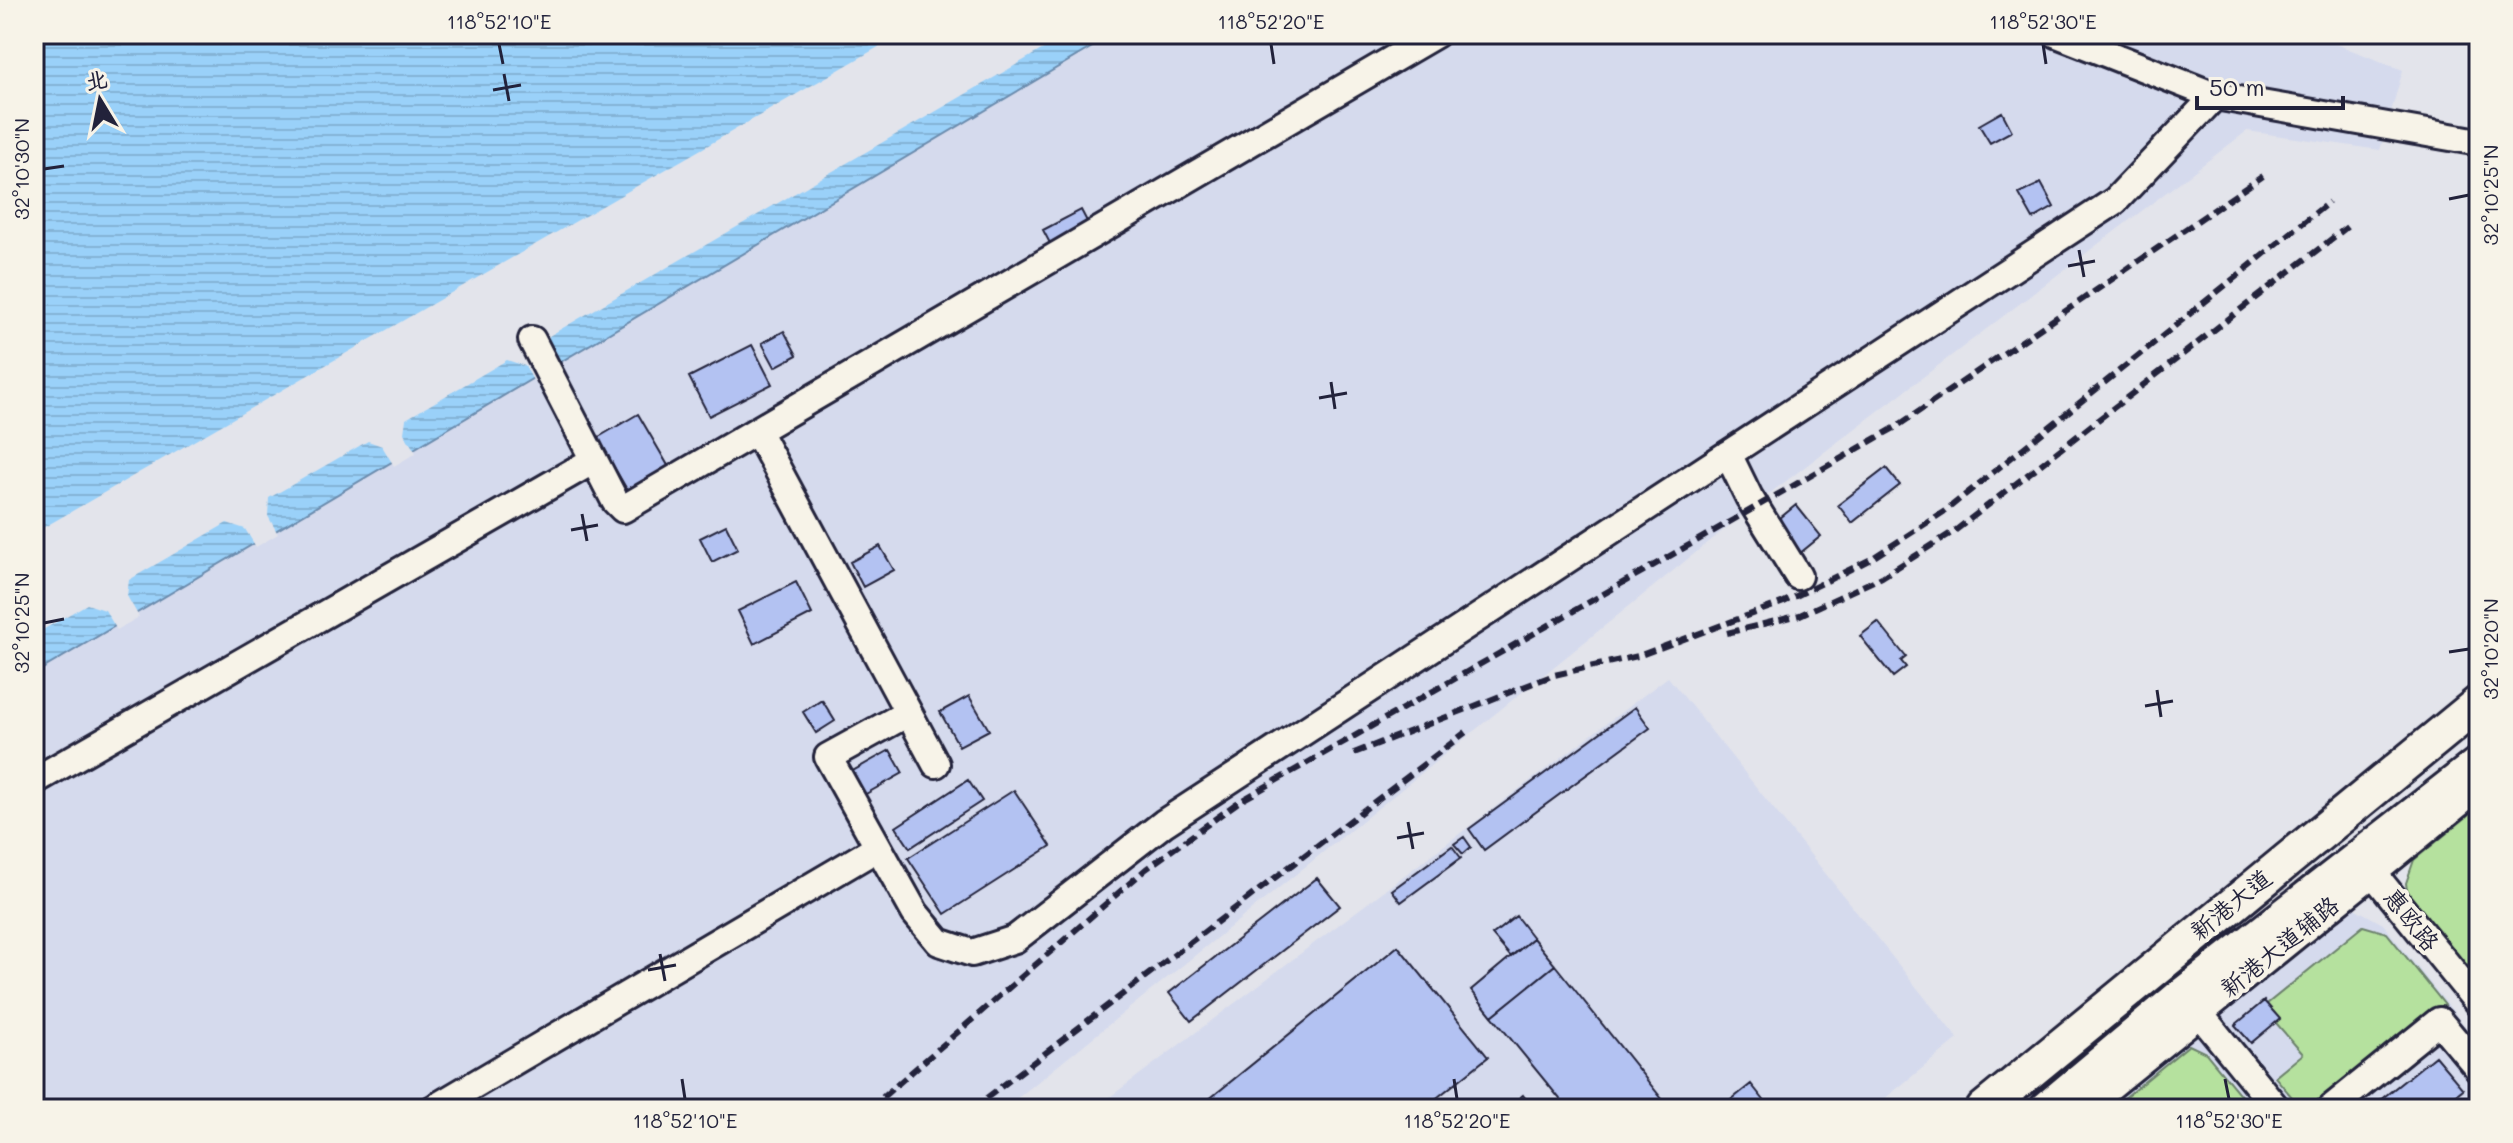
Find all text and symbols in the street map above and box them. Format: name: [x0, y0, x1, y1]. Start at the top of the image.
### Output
text: 118°52'10"E: [447, 8, 551, 34]
text: 118°52'20"E: [1218, 8, 1324, 34]
text: 118°52'30"E: [1989, 8, 2097, 34]
north arrow: [60, 60, 140, 140]
scale bar: [2197, 60, 2343, 110]
text: 北: [83, 64, 110, 96]
text: 50 m: [2209, 71, 2265, 102]
text: 32°10'30"N: [8, 118, 34, 220]
text: 32°10'25"N: [2477, 145, 2503, 245]
text: 32°10'25"N: [8, 573, 34, 673]
text: 32°10'20"N: [2477, 598, 2503, 700]
street label: 新港大道: [2183, 862, 2277, 946]
street label: 惠欧路: [2377, 881, 2447, 957]
street label: 新港大道辅路: [2213, 888, 2345, 1003]
text: 118°52'10"E: [633, 1107, 737, 1133]
text: 118°52'20"E: [1404, 1107, 1510, 1133]
text: 118°52'30"E: [2175, 1107, 2283, 1133]

